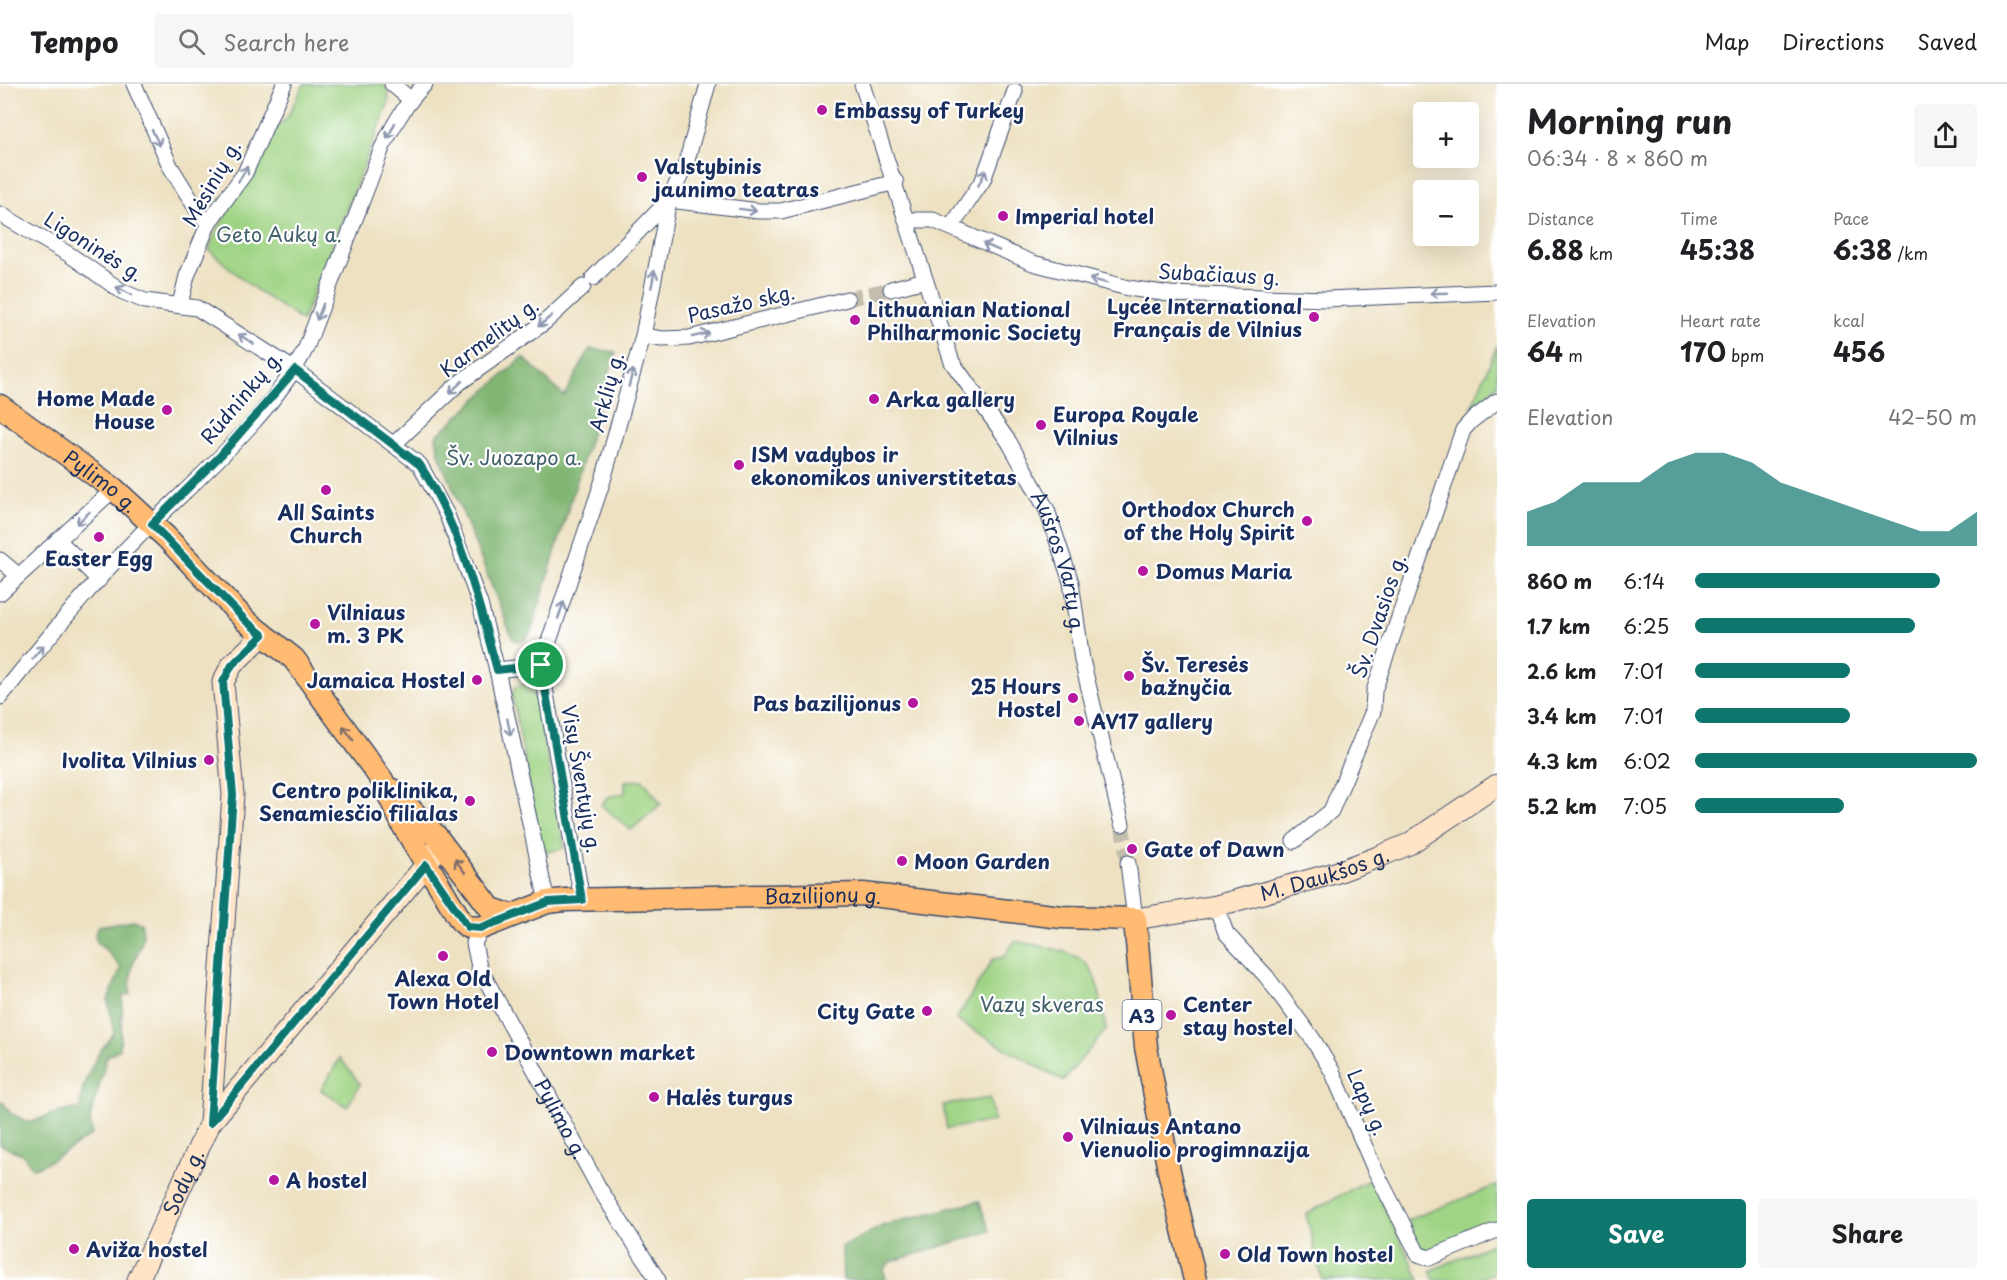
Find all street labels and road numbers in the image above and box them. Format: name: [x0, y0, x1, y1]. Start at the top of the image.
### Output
street label: Mėsinių g.: [174, 134, 248, 232]
street label: Ligoninės g.: [39, 204, 149, 288]
street label: Subačiaus g.: [1157, 256, 1281, 292]
street label: Pasažo skg.: [684, 276, 798, 330]
street label: Karmelitų g.: [433, 290, 545, 384]
street label: Rūdninkų g.: [193, 344, 289, 450]
street label: Arklių g.: [581, 349, 631, 435]
street label: Pylimo g.: [58, 442, 145, 520]
street label: Aušros Vartų g.: [1024, 485, 1093, 636]
street label: Šv. Dvasios g.: [1343, 550, 1413, 682]
street label: Visų Šventųjų g.: [554, 703, 610, 855]
street label: M. Daukšos g.: [1256, 839, 1394, 908]
street label: Bazilijonų g.: [764, 879, 884, 911]
road number: A3: [1122, 1000, 1162, 1030]
street label: Lapų g.: [1340, 1064, 1396, 1140]
street label: Pylimo g.: [527, 1073, 595, 1164]
street label: Sodų g.: [155, 1144, 211, 1220]

